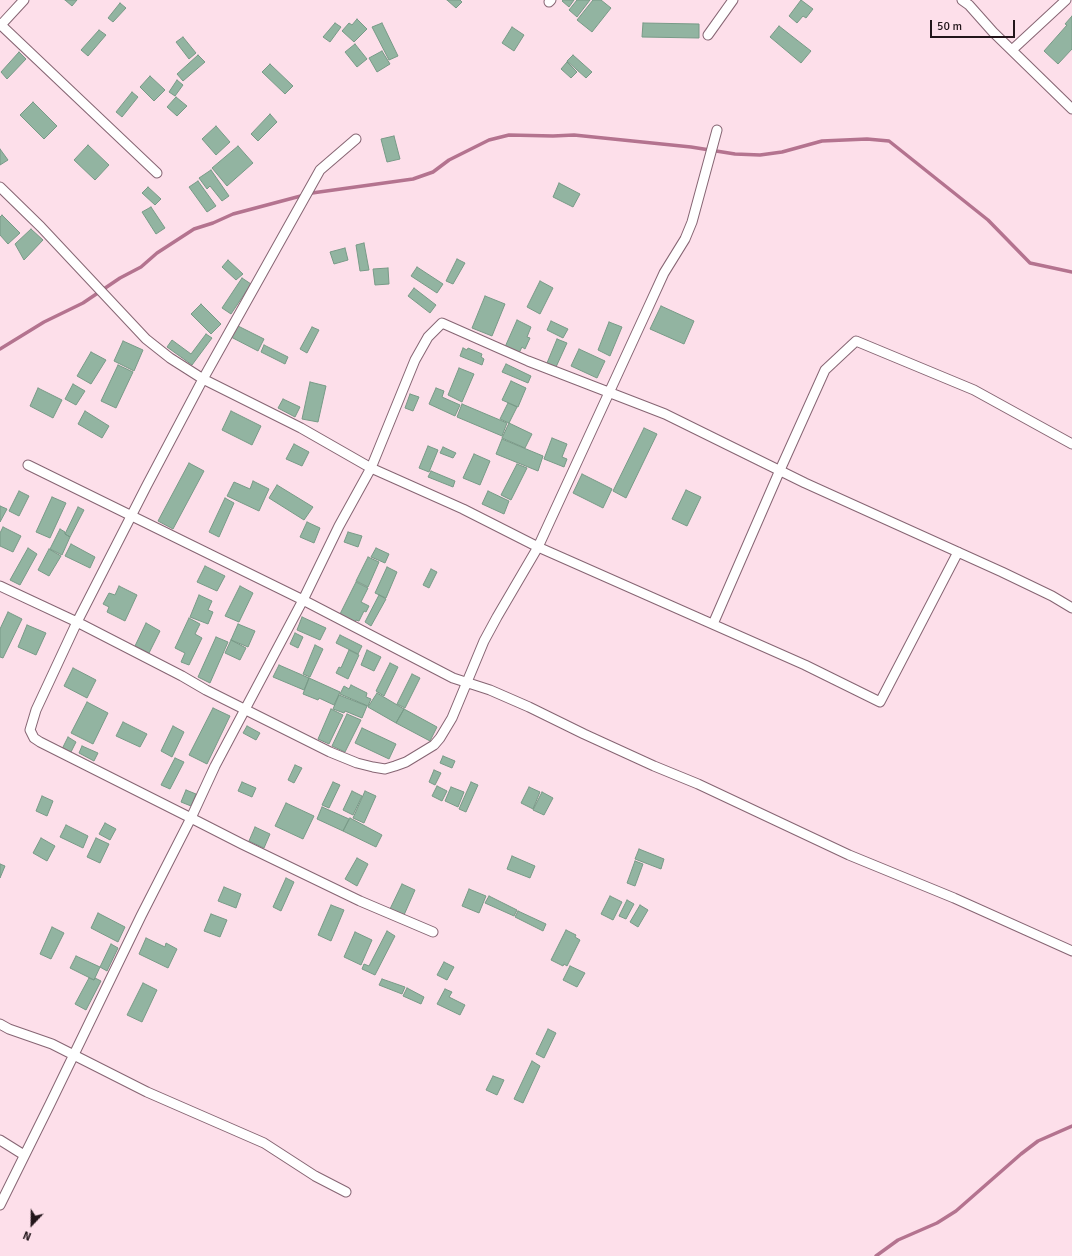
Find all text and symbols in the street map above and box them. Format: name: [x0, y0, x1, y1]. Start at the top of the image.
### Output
scale bar: [932, 12, 1017, 38]
text: 50 m: [937, 19, 962, 34]
north arrow: [12, 1204, 52, 1244]
text: N: [21, 1228, 33, 1243]

